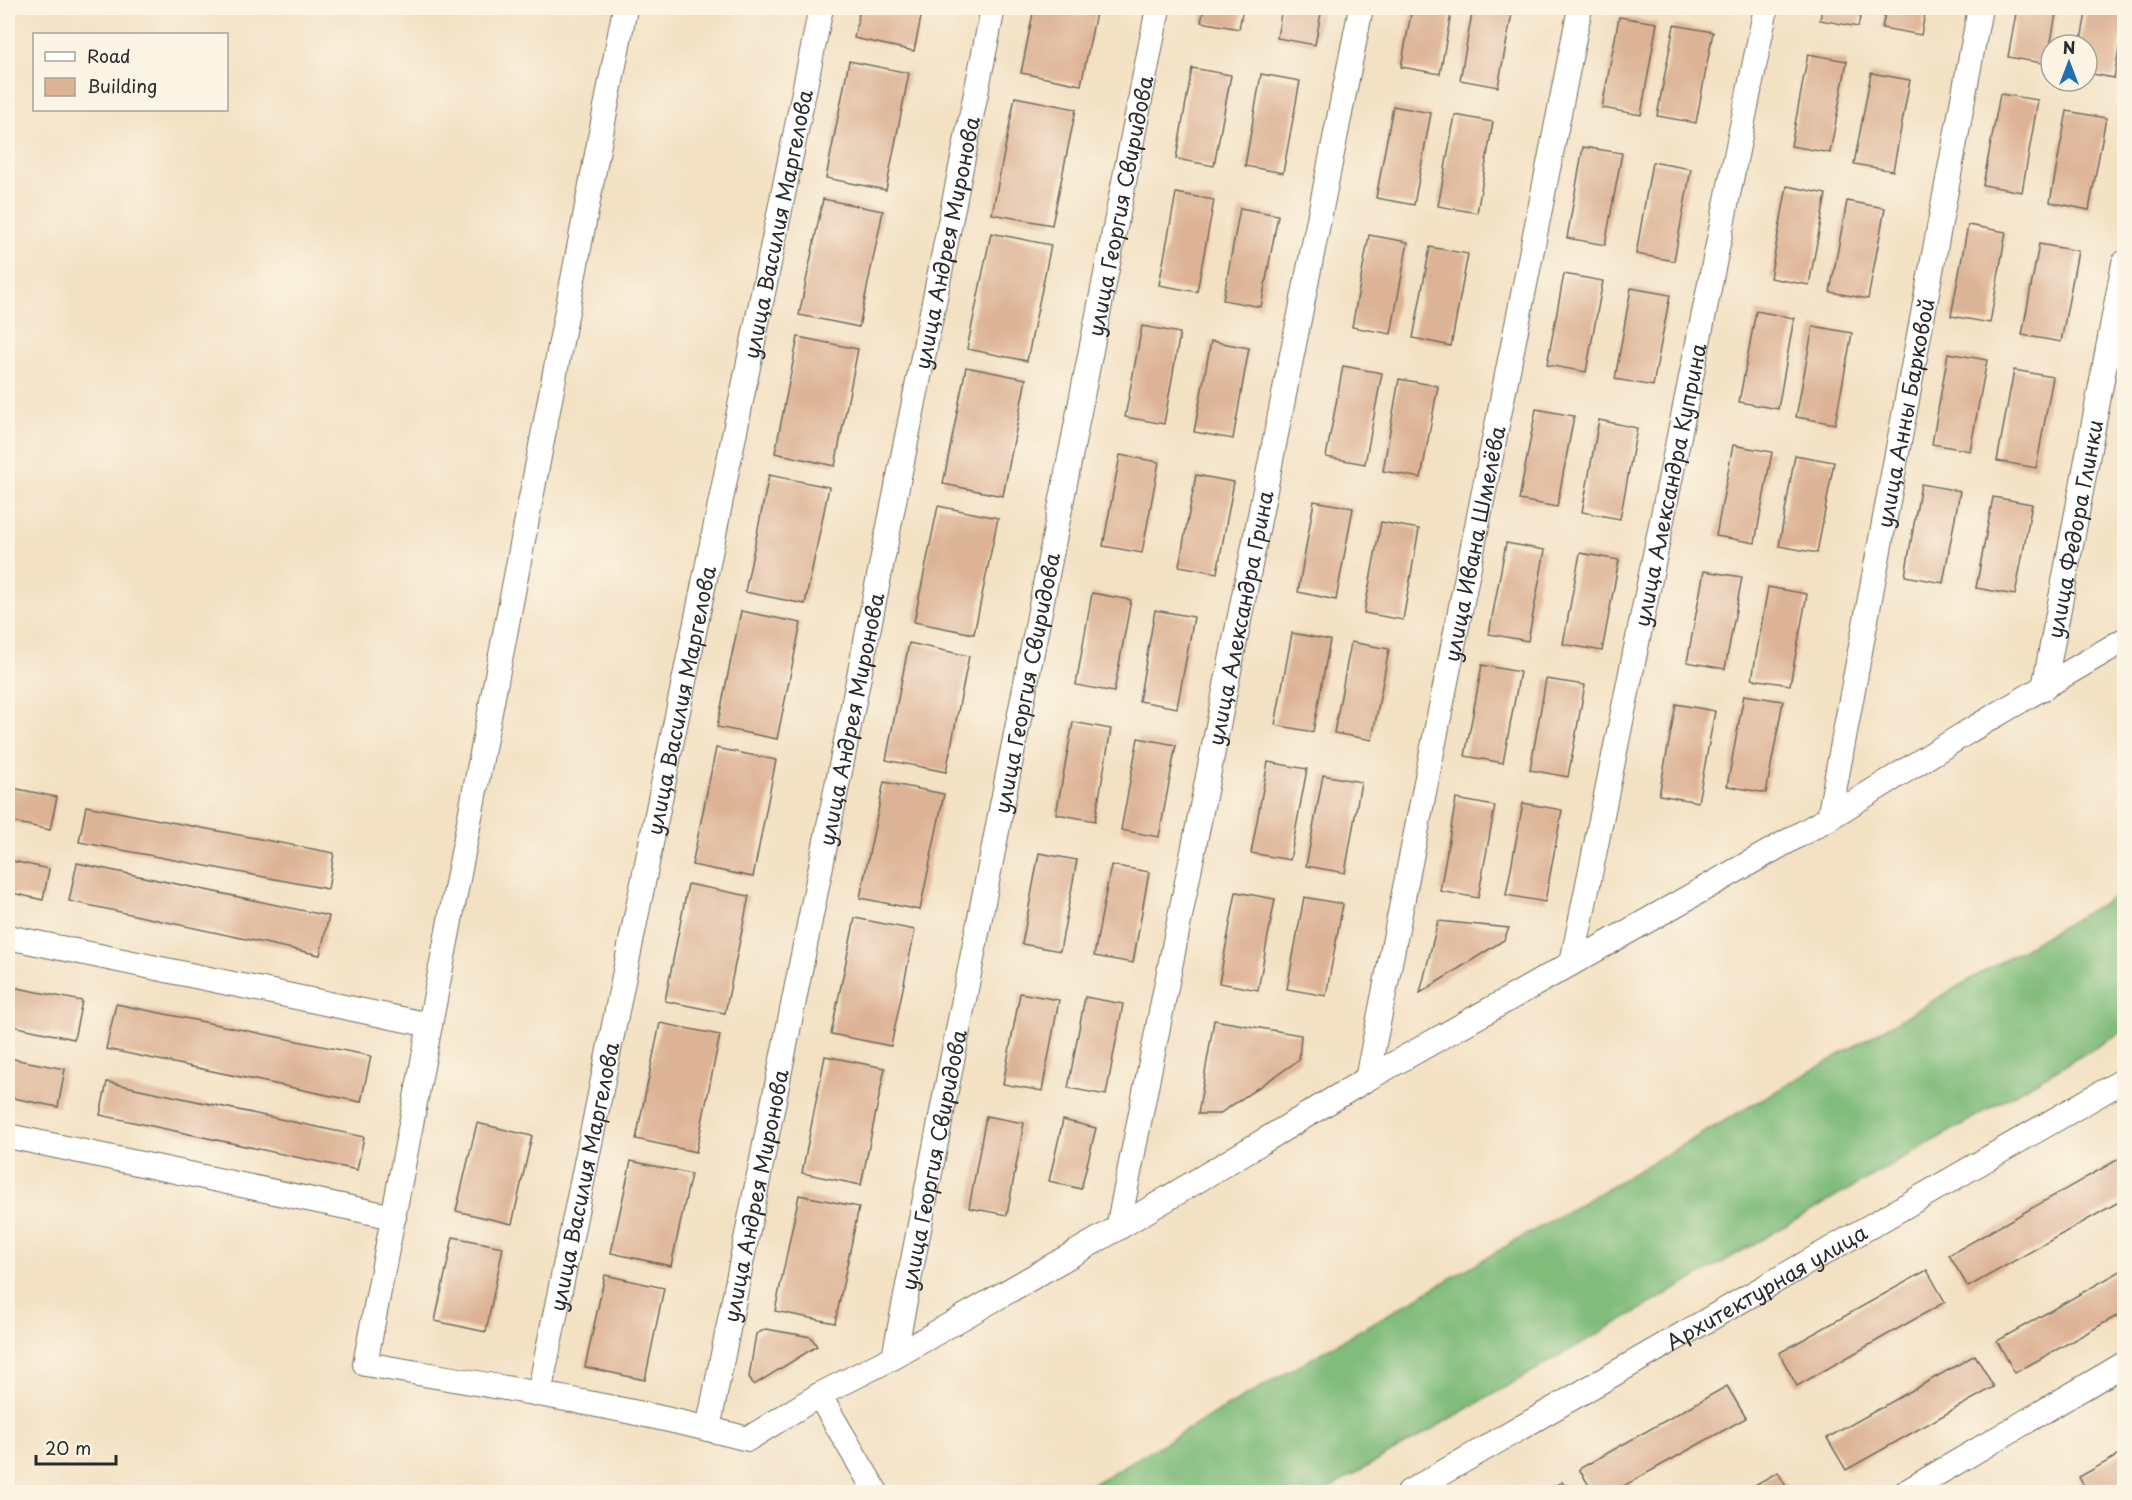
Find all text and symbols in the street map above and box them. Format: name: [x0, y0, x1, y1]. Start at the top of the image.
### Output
legend: [33, 33, 228, 111]
north arrow: [2039, 33, 2099, 93]
text: N: [2063, 35, 2075, 59]
text: Road: [87, 42, 131, 69]
text: Building: [87, 72, 157, 99]
street label: улица Георгия Свиридова: [1078, 73, 1160, 339]
street label: улица Василия Маргелова: [734, 86, 820, 362]
street label: улица Андрея Миронова: [905, 113, 987, 372]
street label: улица Анны Барковой: [1867, 296, 1942, 530]
street label: улица Александра Куприна: [1625, 339, 1714, 629]
street label: улица Федора Глинки: [2038, 417, 2110, 641]
street label: улица Ивана Шмелёва: [1434, 423, 1513, 664]
street label: улица Александра Грина: [1198, 487, 1281, 748]
street label: улица Георгия Свиридова: [985, 550, 1067, 816]
street label: улица Василия Маргелова: [637, 563, 723, 838]
street label: улица Андрея Миронова: [809, 590, 891, 848]
street label: улица Георгия Свиридова: [891, 1027, 974, 1293]
street label: улица Василия Маргелова: [540, 1039, 626, 1314]
street label: улица Андрея Миронова: [714, 1066, 796, 1325]
street label: Архитектурная улица: [1659, 1215, 1873, 1357]
scale bar: [36, 1428, 116, 1466]
text: 20 m: [45, 1434, 91, 1461]

